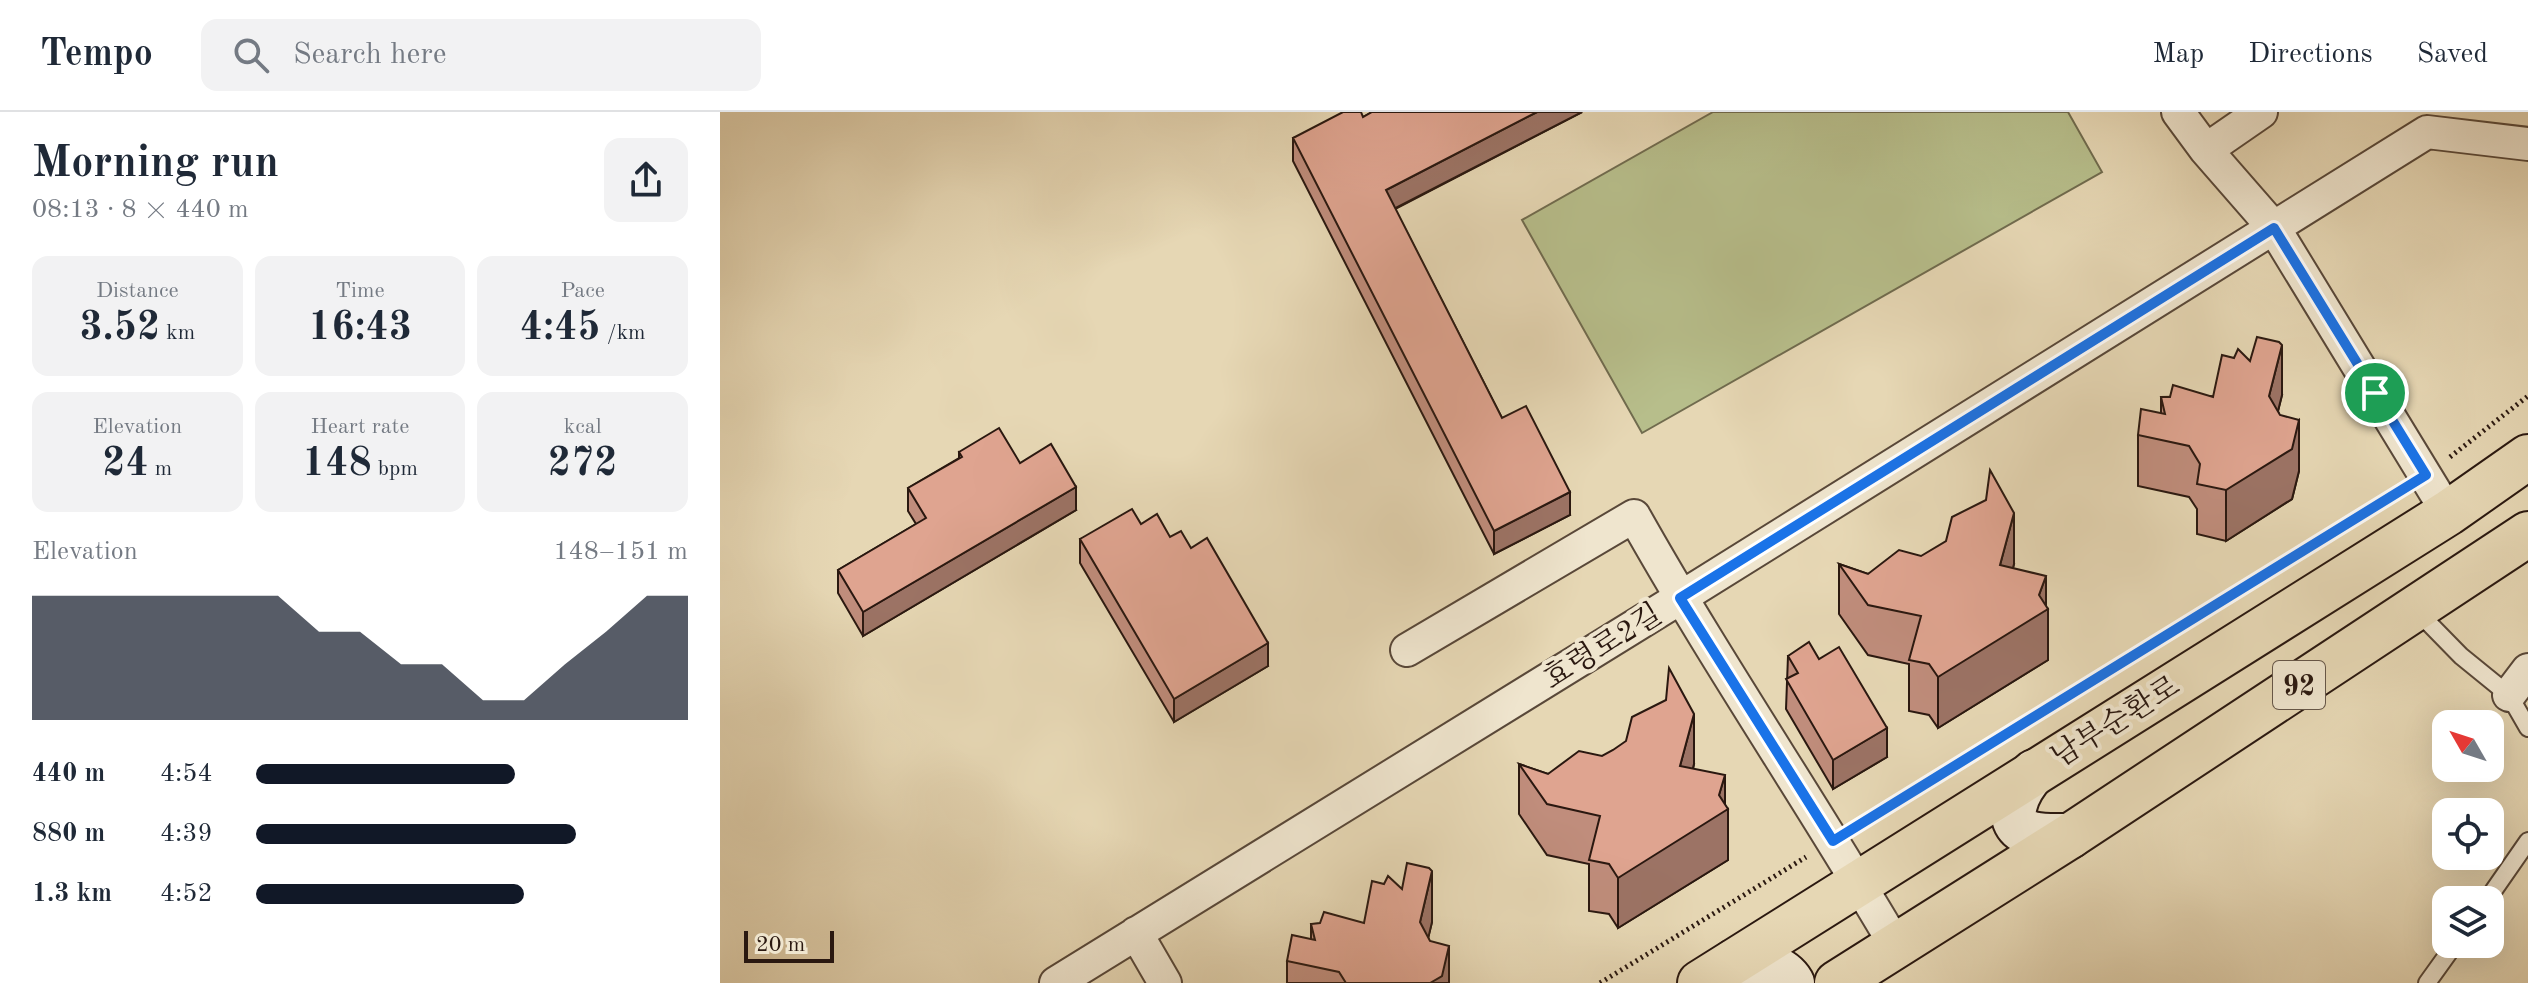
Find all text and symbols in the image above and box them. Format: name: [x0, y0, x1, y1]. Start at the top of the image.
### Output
search box: [201, 19, 761, 91]
icon: search: [229, 33, 273, 77]
text: Tempo: [40, 36, 153, 74]
text: Search here: [293, 40, 446, 70]
text: Map: [2152, 41, 2204, 69]
text: Directions: [2248, 41, 2373, 69]
text: Saved: [2417, 41, 2488, 69]
button: share: [604, 138, 688, 222]
text: Morning run: [32, 142, 279, 186]
text: 08:13 · 8 × 440 m: [32, 197, 249, 223]
text: Distance: [96, 280, 179, 302]
text: Time: [335, 280, 385, 302]
text: Pace: [560, 280, 605, 302]
text: 3.52: [79, 309, 160, 349]
text: 16:43: [308, 309, 412, 349]
text: 4:45: [520, 309, 601, 349]
text: km: [160, 322, 195, 344]
text: /km: [601, 322, 646, 344]
pin: [2341, 359, 2409, 427]
icon: arrive: [2353, 371, 2397, 415]
text: Elevation: [93, 416, 182, 438]
text: Heart rate: [311, 416, 409, 438]
text: kcal: [564, 416, 602, 438]
text: 24: [102, 445, 149, 485]
text: 148: [302, 445, 372, 485]
text: 272: [548, 445, 617, 485]
text: m: [149, 458, 172, 480]
text: bpm: [372, 458, 418, 480]
text: Elevation: [32, 539, 138, 565]
text: 148–151 m: [553, 539, 688, 565]
street label: 효령로2길: [1538, 598, 1668, 696]
road number: 92: [2273, 661, 2325, 709]
street label: 남부순환로: [2046, 670, 2185, 774]
north arrow: [2432, 710, 2504, 782]
map controls: [2432, 710, 2504, 958]
text: 440 m: [32, 761, 105, 787]
text: 4:54: [160, 761, 213, 787]
button: locate: [2432, 798, 2504, 870]
text: 880 m: [32, 821, 105, 847]
text: 4:39: [160, 821, 213, 847]
text: 1.3 km: [32, 881, 112, 907]
text: 4:52: [160, 881, 213, 907]
button: layers: [2432, 886, 2504, 958]
scale bar: [744, 927, 834, 963]
text: 20 m: [756, 934, 805, 956]

